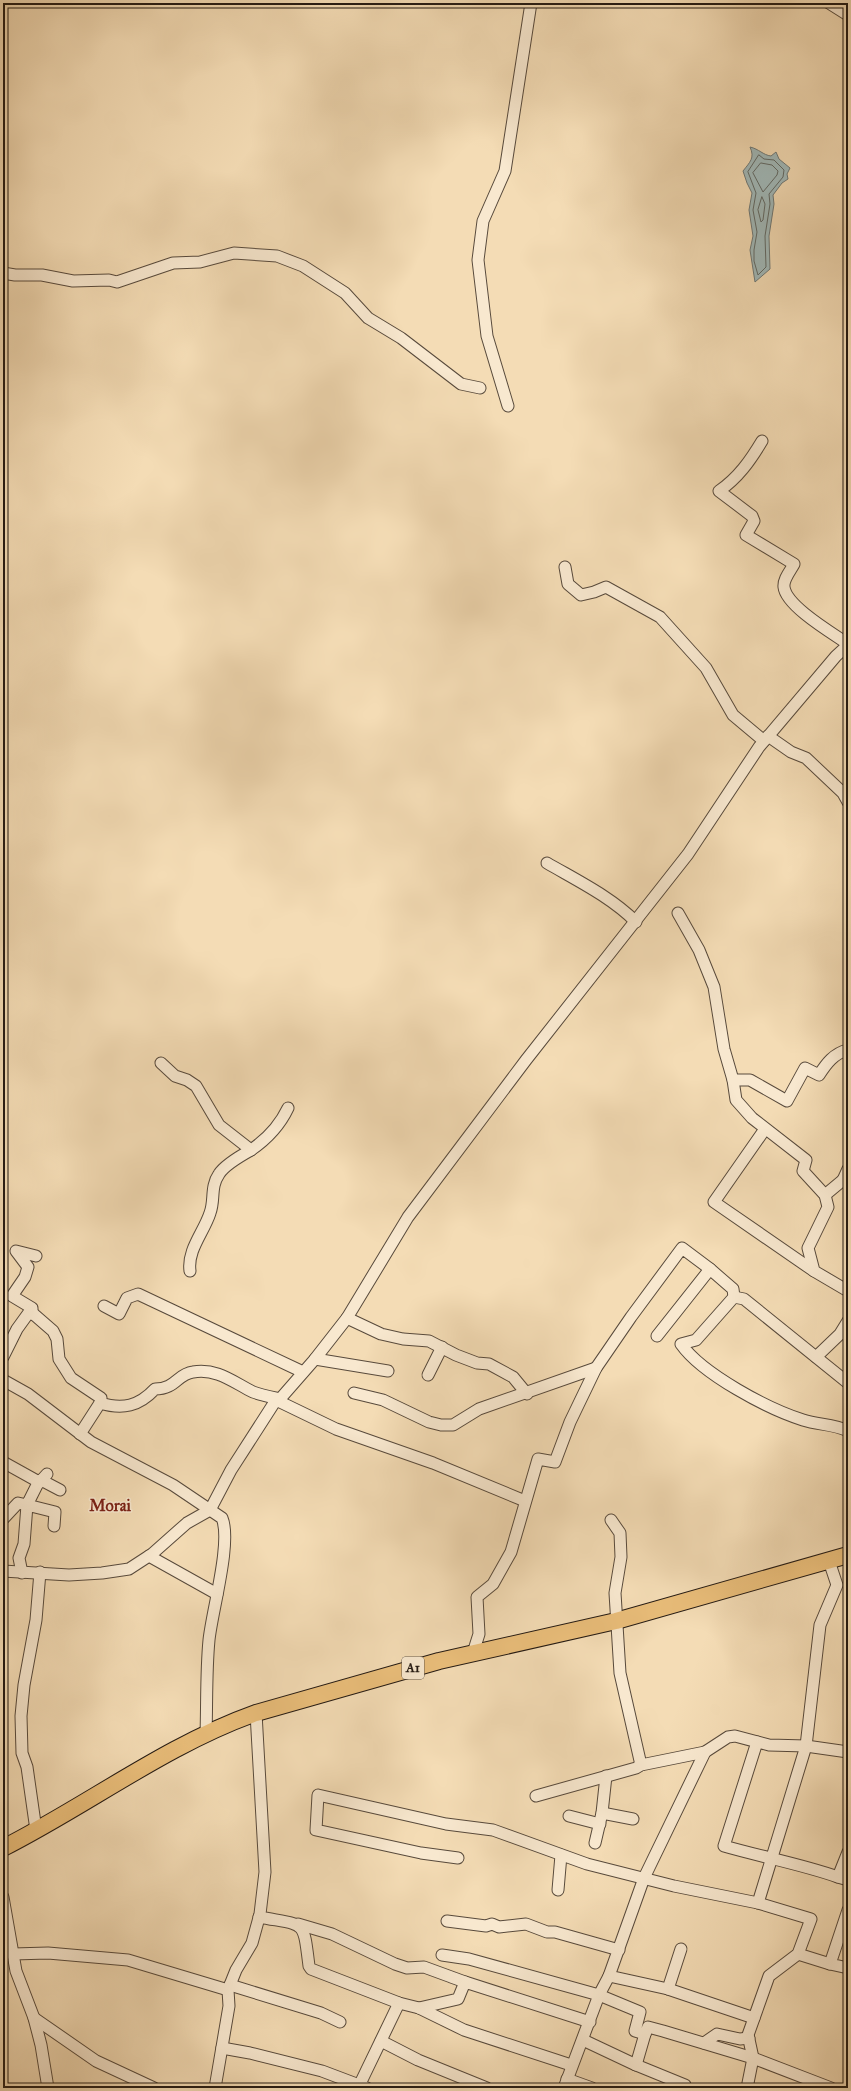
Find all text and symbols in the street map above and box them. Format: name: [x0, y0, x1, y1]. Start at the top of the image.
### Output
district label: Morai: [89, 1496, 131, 1515]
road number: A1: [402, 1657, 424, 1679]

